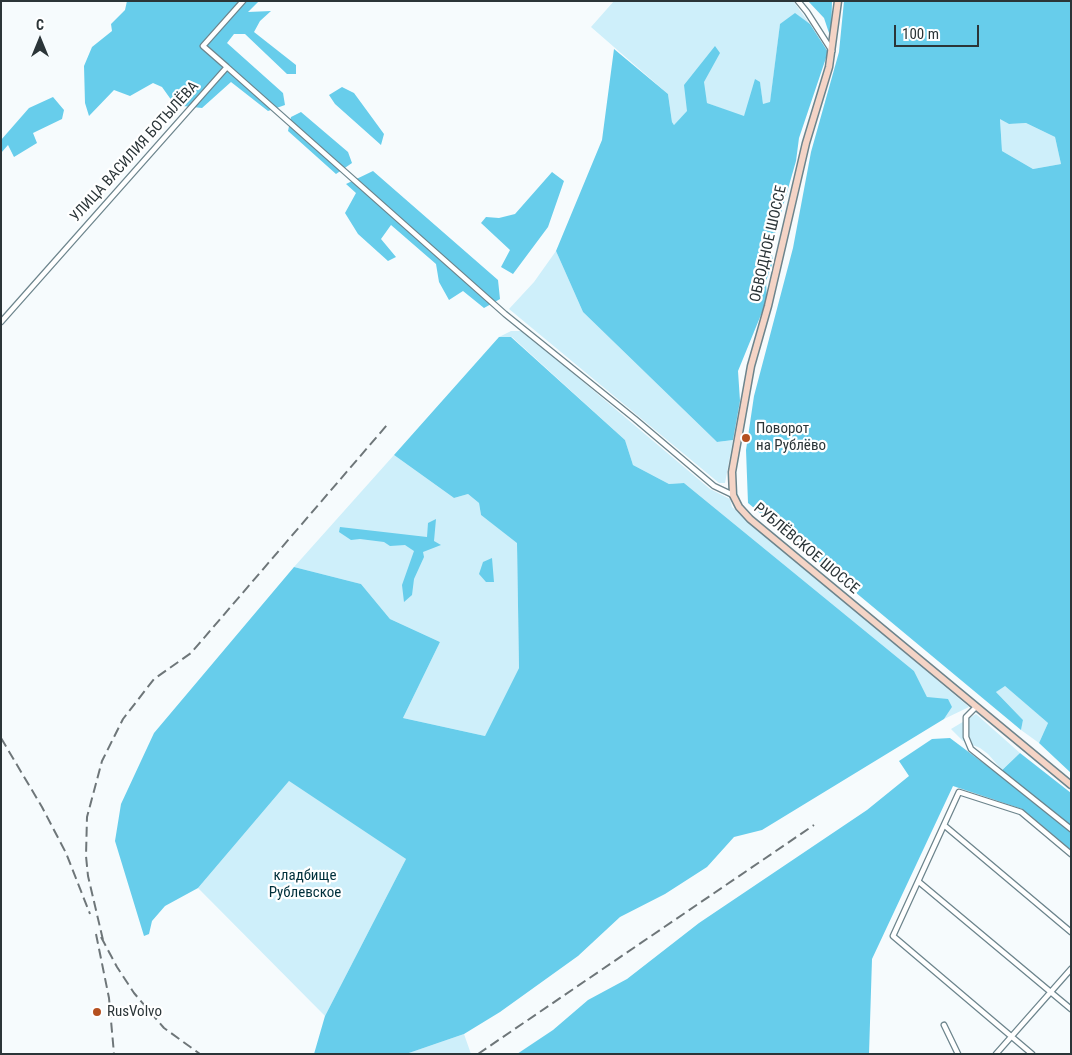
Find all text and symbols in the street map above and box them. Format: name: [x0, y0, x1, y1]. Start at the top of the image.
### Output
north arrow: [15, 15, 65, 65]
scale bar: [897, 15, 982, 47]
text: С: [36, 17, 44, 33]
text: 100 m: [902, 25, 939, 43]
street label: УЛИЦА ВАСИЛИЯ БОТЫЛЁВА: [67, 78, 203, 226]
street label: ОБВОДНОЕ ШОССЕ: [747, 184, 791, 304]
place label: Поворот на Рублёво: [756, 420, 826, 455]
marker: Поворот на Рублёво: [740, 432, 752, 444]
street label: РУБЛЁВСКОЕ ШОССЕ: [750, 500, 862, 598]
park label: кладбище Рублевское: [269, 867, 341, 902]
place label: RusVolvo: [107, 1003, 162, 1021]
marker: RusVolvo: [91, 1006, 103, 1018]

